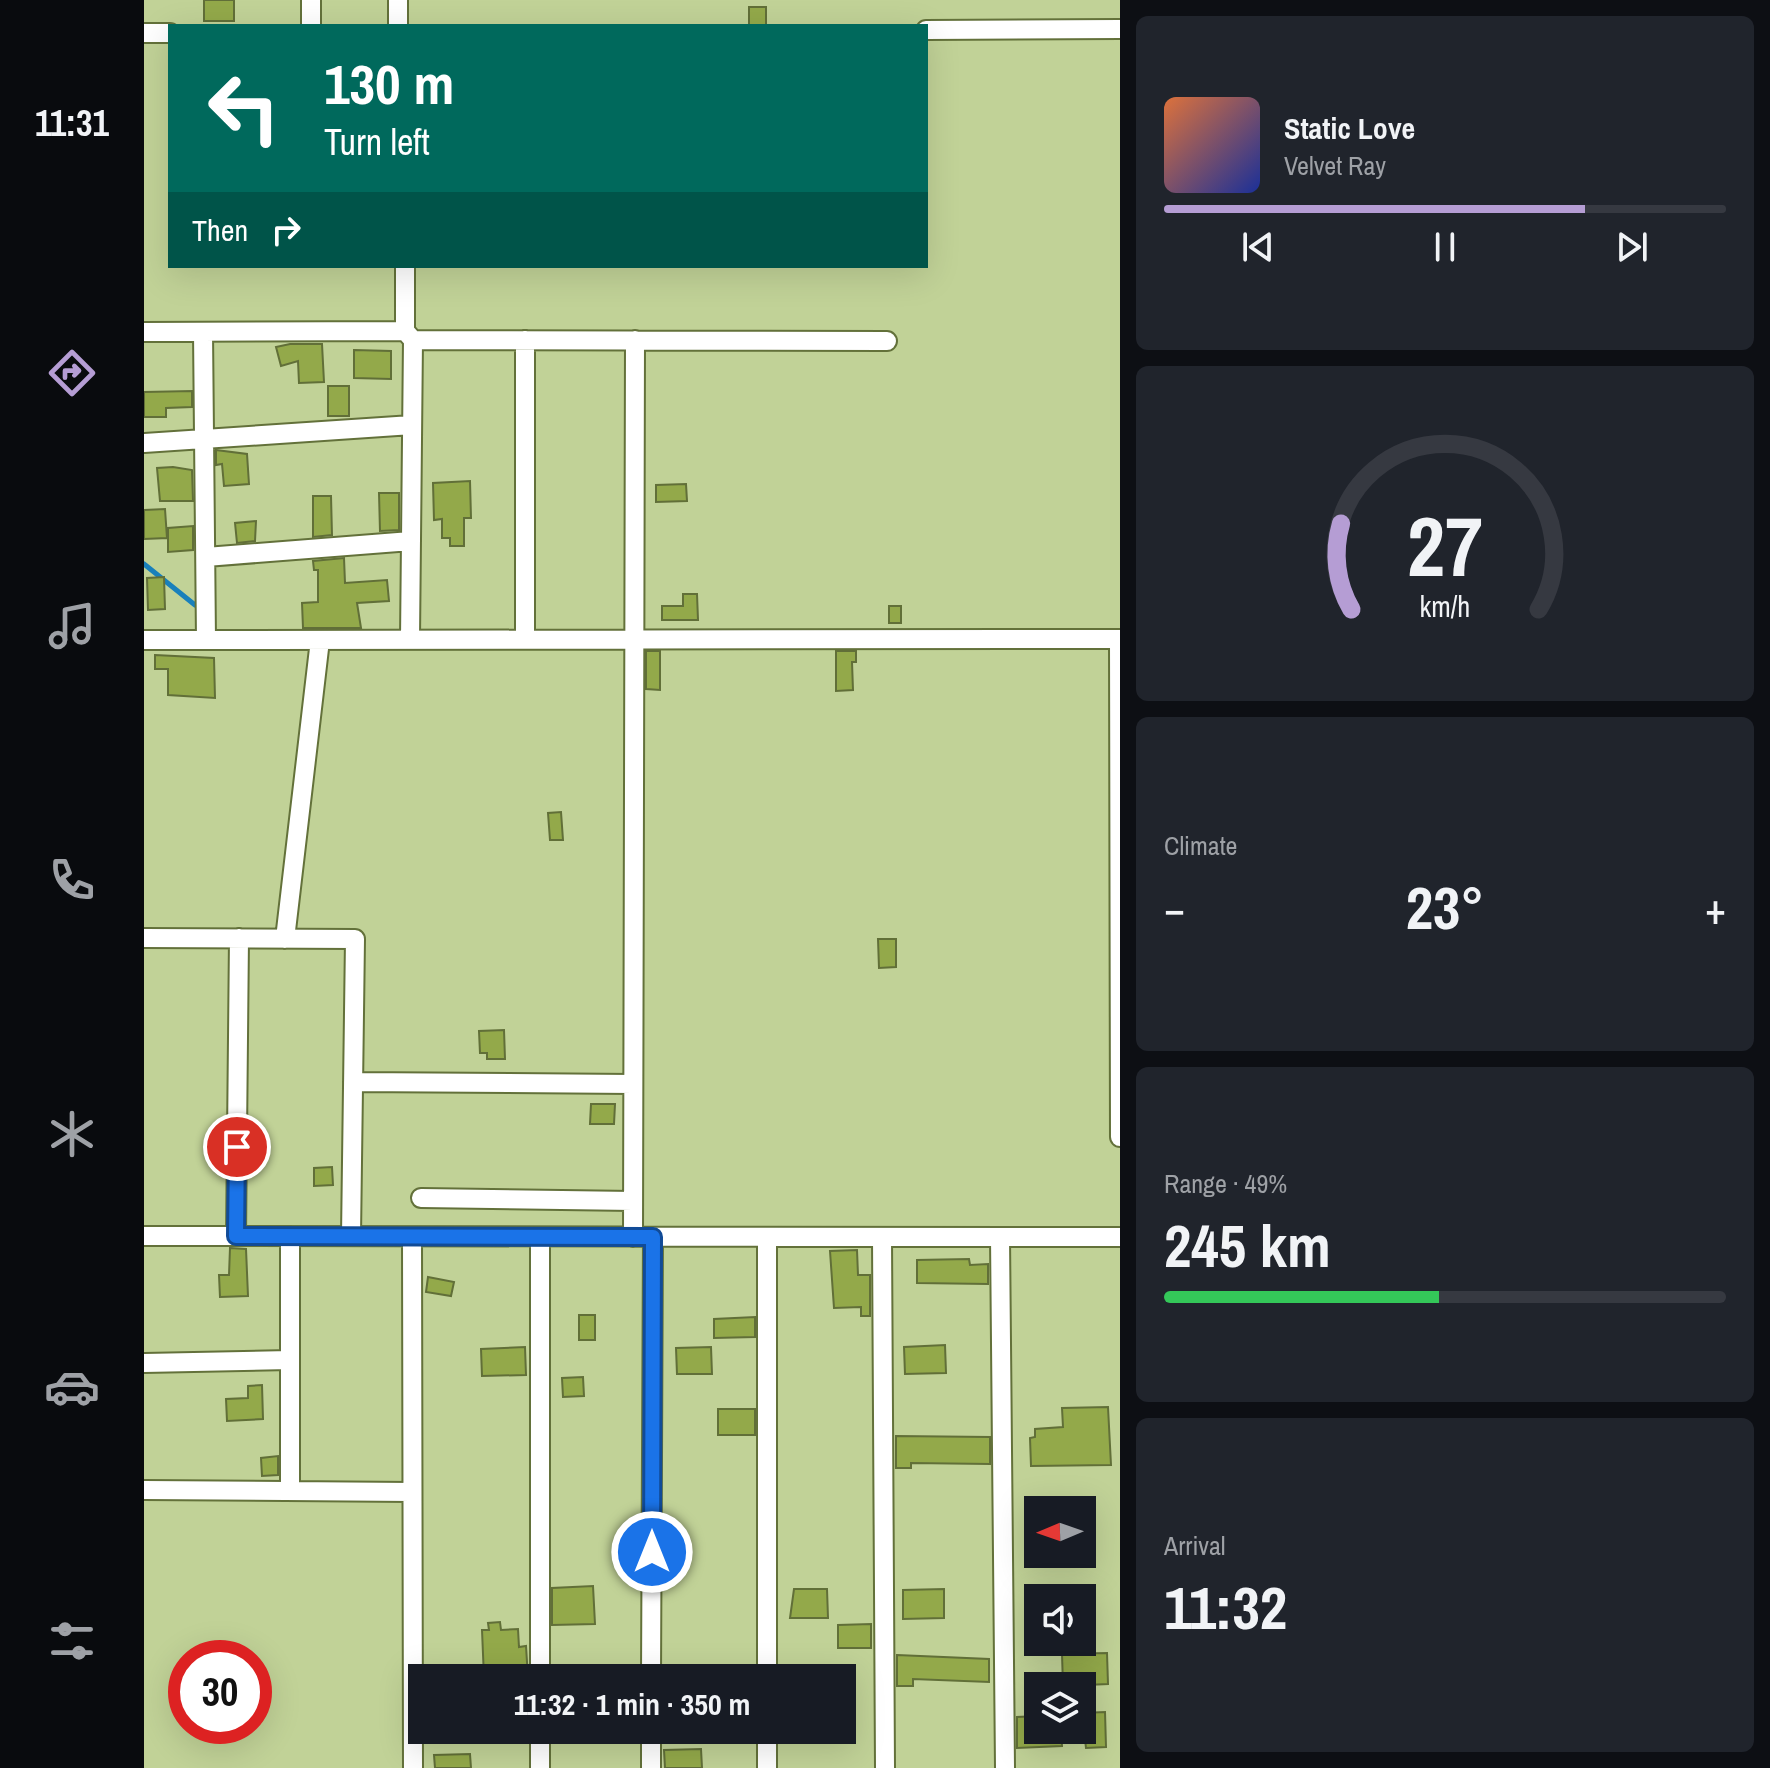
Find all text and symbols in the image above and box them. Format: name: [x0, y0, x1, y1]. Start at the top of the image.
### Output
text: 130 m: [324, 46, 454, 121]
icon: left: [192, 56, 296, 160]
text: 11:31: [35, 99, 109, 147]
text: Static Love: [1284, 108, 1415, 148]
text: Turn left: [324, 118, 430, 166]
text: Velvet Ray: [1284, 148, 1386, 183]
icon: right: [264, 208, 308, 252]
text: Then: [192, 210, 248, 250]
icon: previous: [1236, 225, 1280, 269]
icon: pause: [1423, 225, 1467, 269]
icon: next: [1610, 225, 1654, 269]
icon: directions: [44, 345, 100, 401]
text: 27: [1407, 489, 1483, 601]
text: km/h: [1420, 587, 1470, 626]
icon: music: [44, 598, 100, 654]
text: Climate: [1164, 828, 1237, 863]
icon: phone: [44, 852, 100, 908]
text: 23°: [1406, 867, 1484, 948]
text: −: [1164, 878, 1185, 938]
text: +: [1705, 878, 1726, 938]
icon: climate: [44, 1106, 100, 1162]
pin: [203, 1113, 271, 1181]
icon: arrive: [215, 1125, 259, 1169]
text: Range · 49%: [1164, 1166, 1287, 1201]
text: 245 km: [1164, 1205, 1331, 1286]
icon: car: [44, 1359, 100, 1415]
north arrow: [1024, 1496, 1096, 1568]
map controls: [1024, 1496, 1096, 1744]
position arrow: [610, 1510, 694, 1594]
text: Arrival: [1164, 1528, 1226, 1563]
text: 11:32: [1164, 1567, 1287, 1648]
button: sound: [1024, 1584, 1096, 1656]
icon: filters: [44, 1613, 100, 1669]
speed limit sign: 30: [168, 1640, 272, 1744]
button: layers: [1024, 1672, 1096, 1744]
text: 11:32 · 1 min · 350 m: [514, 1684, 750, 1724]

